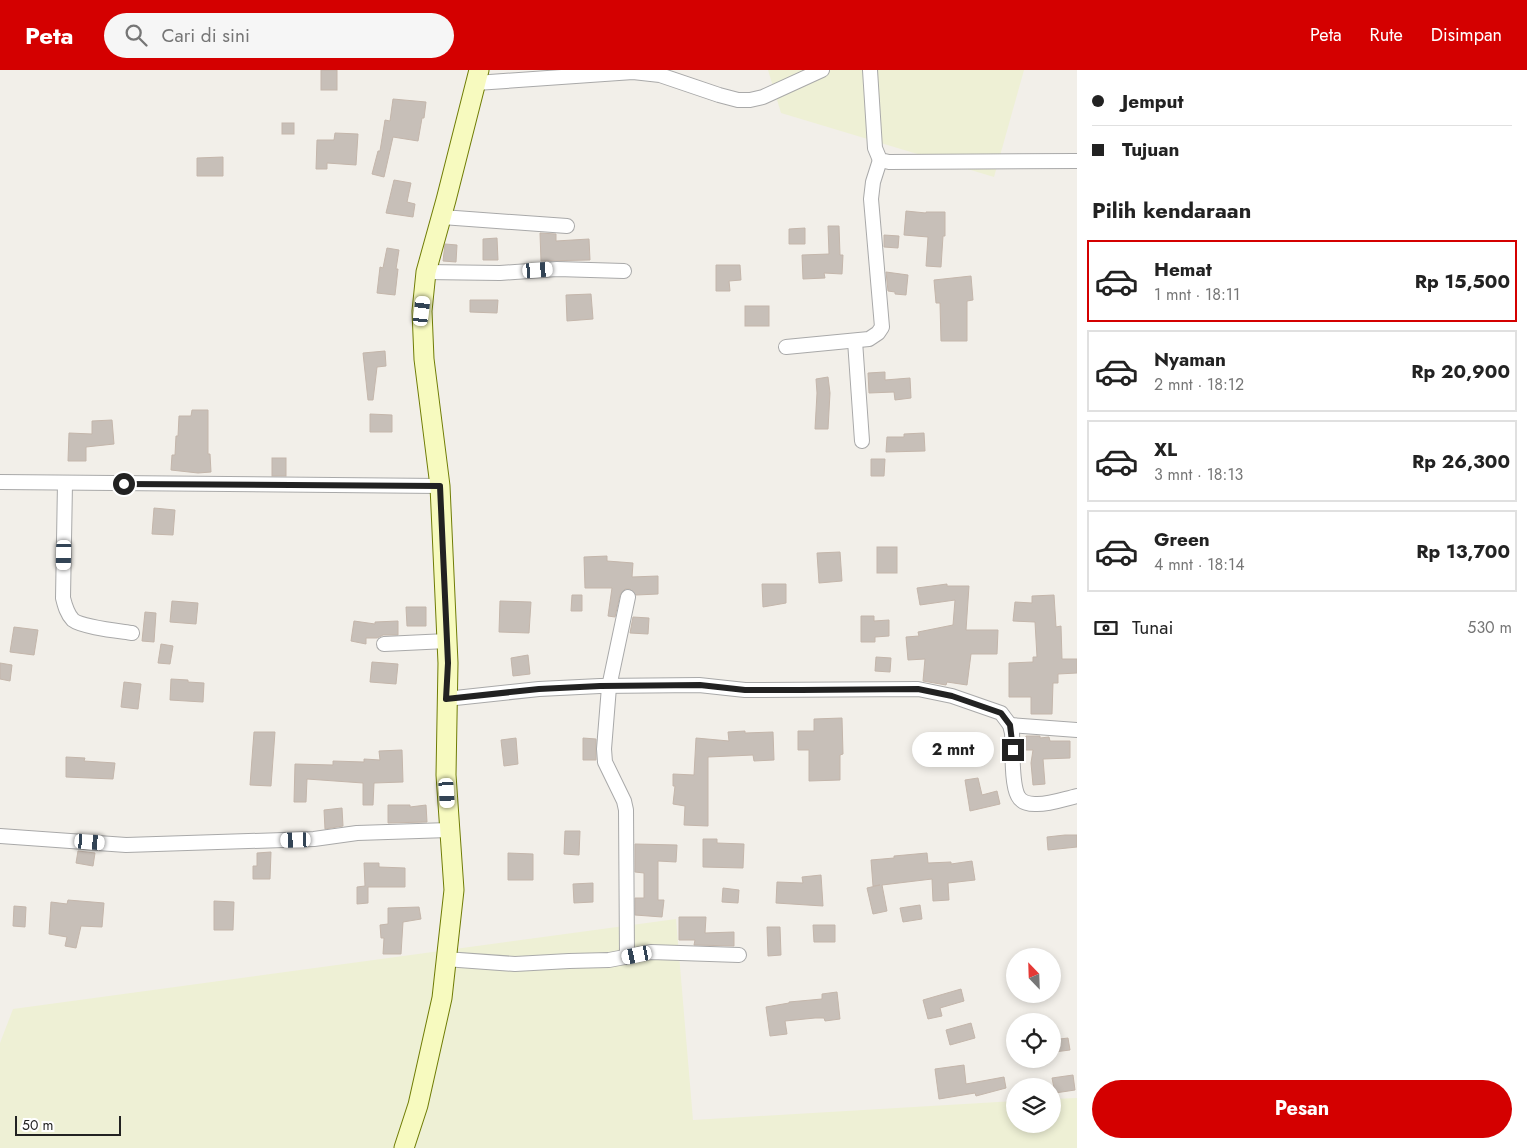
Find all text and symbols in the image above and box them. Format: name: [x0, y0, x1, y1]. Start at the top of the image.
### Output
search box: [104, 13, 454, 58]
text: Peta: [25, 18, 74, 53]
icon: search: [122, 21, 150, 49]
text: Cari di sini: [162, 22, 250, 49]
text: Peta: [1310, 22, 1342, 48]
text: Rute: [1370, 22, 1403, 48]
text: Disimpan: [1431, 22, 1502, 48]
text: Jemput: [1122, 88, 1183, 115]
text: Tujuan: [1122, 136, 1179, 163]
text: Pilih kendaraan: [1092, 194, 1251, 226]
text: Hemat: [1154, 256, 1212, 283]
icon: car: [1094, 259, 1139, 304]
car: [522, 261, 553, 279]
text: Rp 15,500: [1415, 268, 1510, 295]
text: 1 mnt · 18:11: [1154, 283, 1240, 306]
car: [412, 295, 431, 327]
text: Nyaman: [1154, 346, 1226, 373]
icon: car: [1094, 349, 1139, 394]
text: Rp 20,900: [1411, 358, 1510, 385]
text: 2 mnt · 18:12: [1154, 373, 1244, 396]
text: XL: [1154, 436, 1177, 463]
icon: car: [1094, 439, 1139, 484]
text: Rp 26,300: [1412, 448, 1510, 475]
text: 3 mnt · 18:13: [1154, 463, 1243, 486]
route start: [113, 473, 135, 495]
text: Green: [1154, 526, 1210, 553]
icon: car: [1094, 529, 1139, 574]
text: Rp 13,700: [1416, 538, 1510, 565]
car: [56, 540, 71, 570]
text: 4 mnt · 18:14: [1154, 553, 1245, 576]
icon: cash: [1092, 614, 1120, 642]
text: Tunai: [1132, 614, 1173, 641]
text: 530 m: [1467, 616, 1512, 639]
callout: 2 mnt: [913, 732, 996, 768]
text: 2 mnt: [932, 738, 974, 761]
route end: [1002, 739, 1024, 761]
car: [438, 778, 455, 808]
car: [280, 832, 311, 848]
car: [74, 833, 105, 851]
car: [620, 945, 653, 965]
north arrow: [1006, 948, 1061, 1002]
map controls: [1006, 948, 1061, 1133]
button: locate: [1006, 1013, 1061, 1068]
button: layers: [1006, 1078, 1061, 1133]
button: Pesan: [1092, 1080, 1512, 1138]
scale bar: [15, 1113, 121, 1136]
text: 50 m: [22, 1115, 53, 1135]

